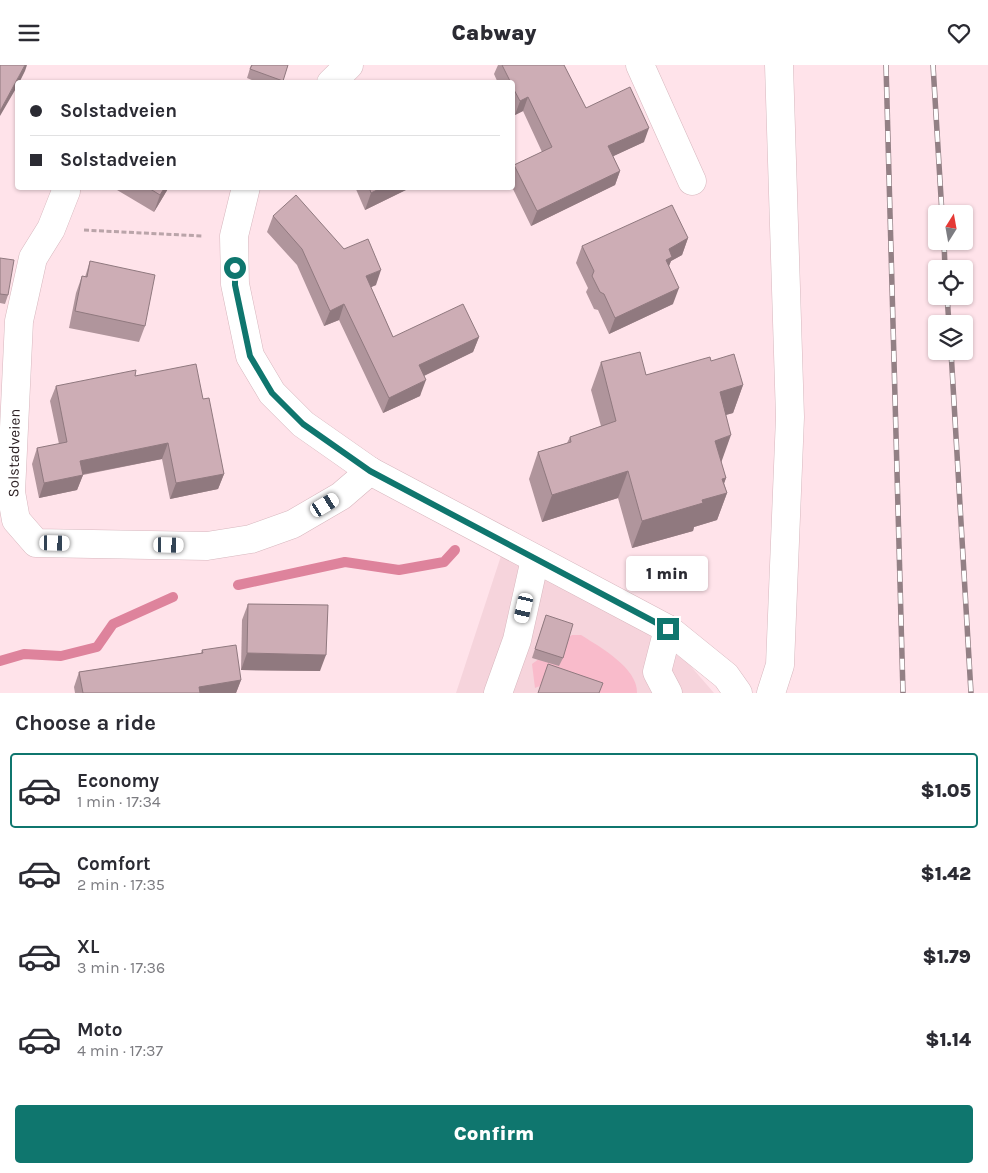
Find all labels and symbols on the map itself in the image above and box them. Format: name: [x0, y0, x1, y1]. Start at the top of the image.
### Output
north arrow: [928, 205, 972, 250]
route start: [224, 257, 246, 279]
street label: Solstadveien: [4, 409, 24, 497]
car: [308, 491, 341, 519]
car: [39, 535, 70, 551]
car: [153, 537, 184, 553]
callout: 1 min: [627, 557, 709, 591]
car: [513, 592, 534, 624]
route end: [657, 618, 679, 640]

